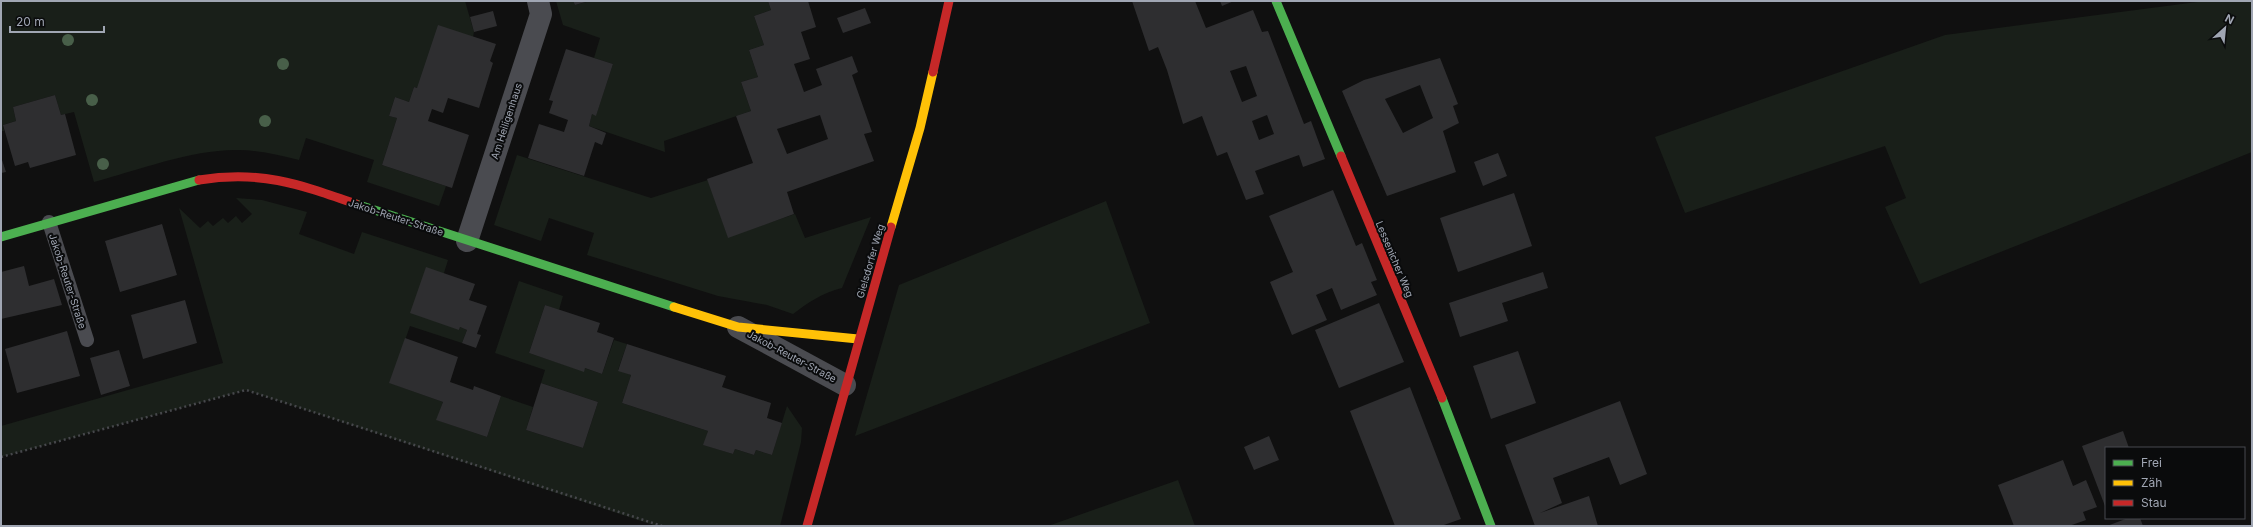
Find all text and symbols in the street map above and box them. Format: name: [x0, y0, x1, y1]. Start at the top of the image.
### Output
scale bar: [10, 8, 104, 34]
north arrow: [2205, 8, 2245, 48]
text: N: [2223, 11, 2236, 27]
text: 20 m: [16, 14, 45, 29]
street label: Am Heiligenhaus: [488, 81, 524, 161]
street label: Jakob-Reuter-Straße: [347, 196, 445, 238]
street label: Lessenicher Weg: [1374, 219, 1416, 299]
street label: Gielsdorfer Weg: [854, 223, 886, 299]
street label: Jakob-Reuter-Straße: [47, 232, 89, 330]
street label: Jakob-Reuter-Straße: [745, 327, 839, 385]
legend: [2105, 447, 2245, 519]
text: Frei: [2141, 455, 2162, 470]
text: Zäh: [2141, 475, 2162, 490]
text: Stau: [2141, 495, 2167, 510]

